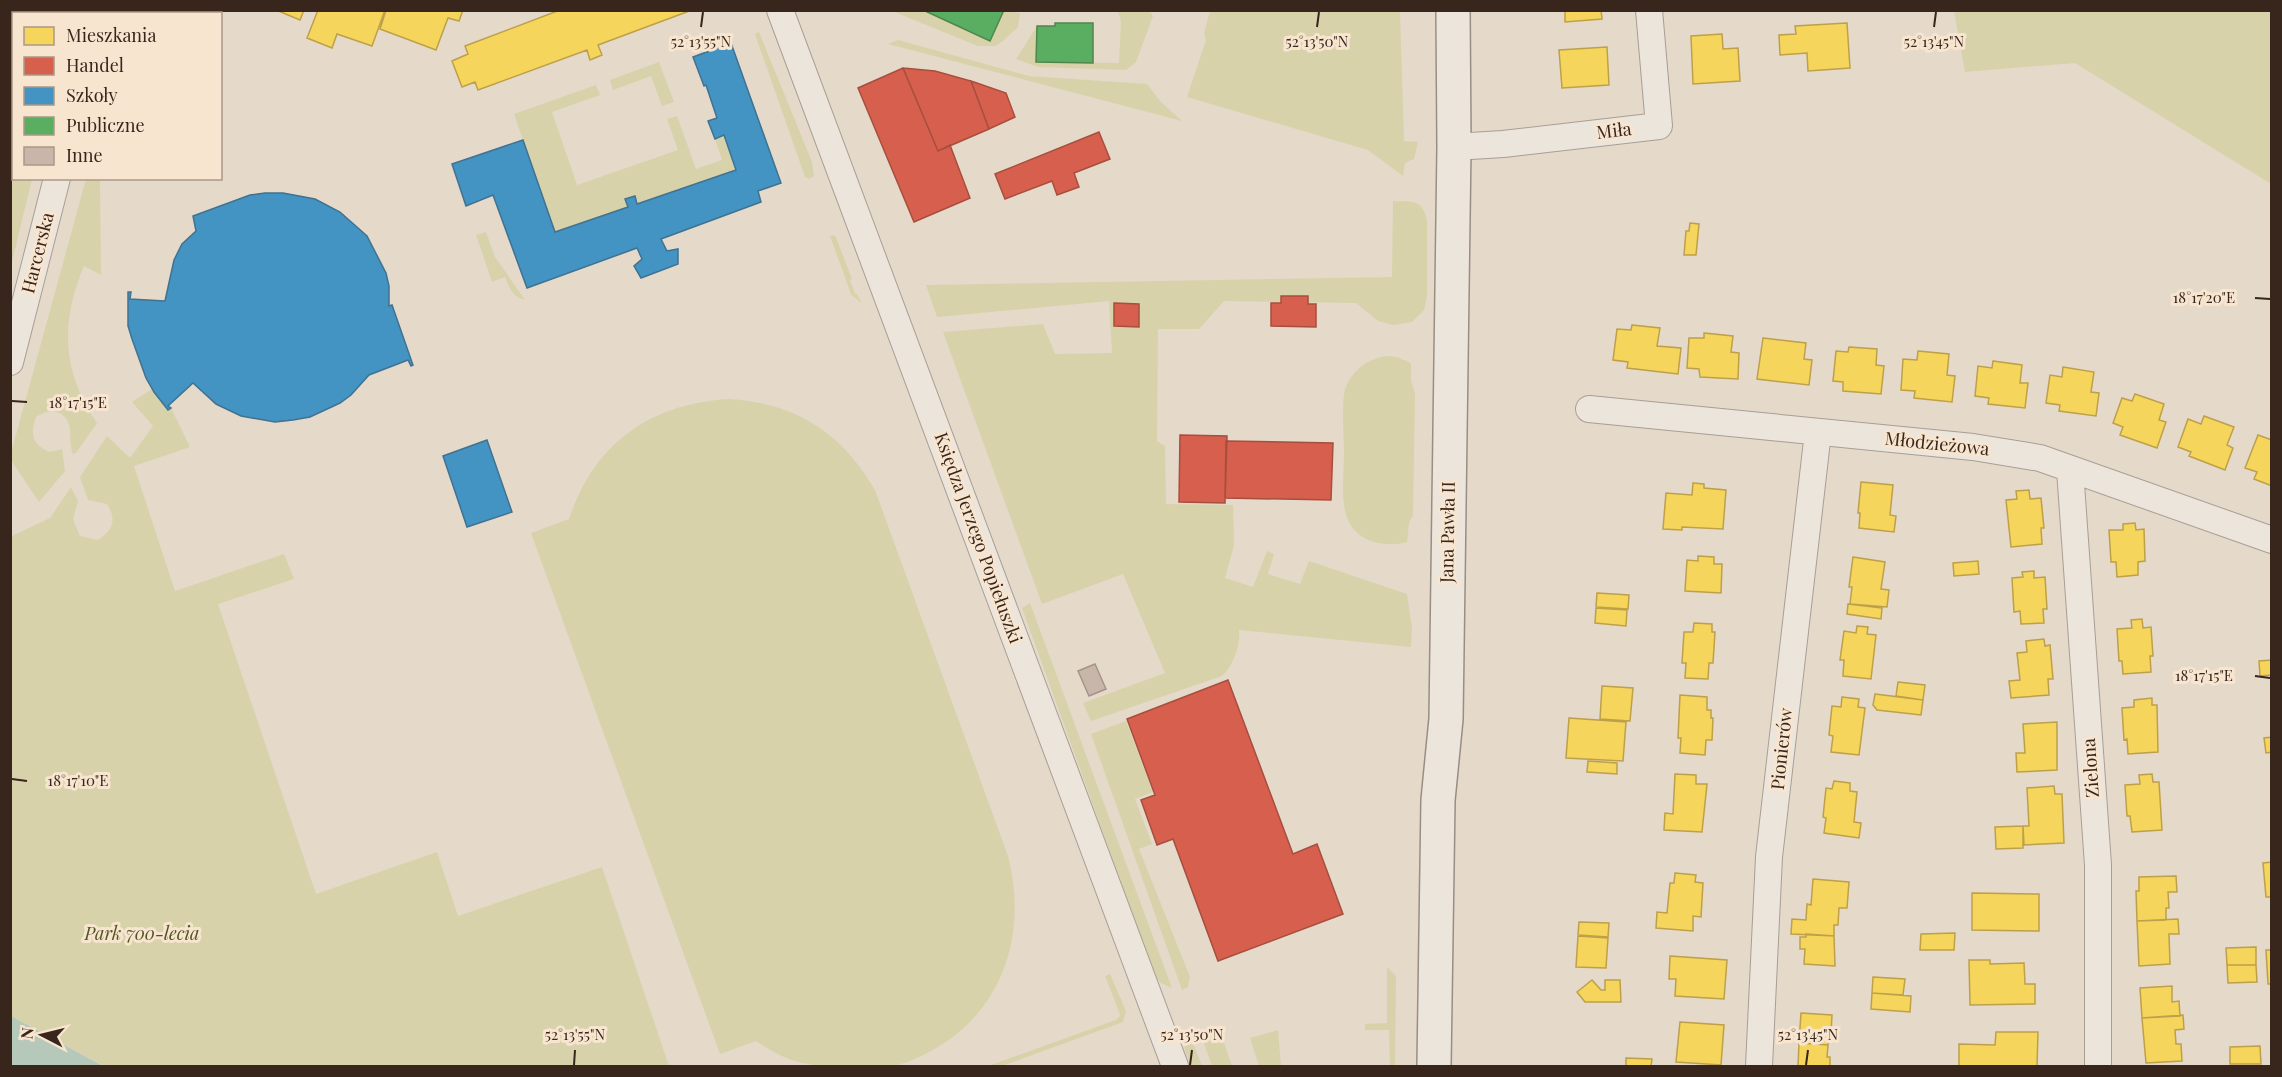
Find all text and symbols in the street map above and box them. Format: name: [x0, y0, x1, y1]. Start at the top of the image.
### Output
legend: [12, 12, 222, 180]
text: Mieszkania: [66, 23, 156, 47]
text: 52°13'55"N: [671, 31, 732, 51]
text: 52°13'50"N: [1286, 31, 1349, 51]
text: 52°13'45"N: [1904, 31, 1965, 51]
text: Handel: [66, 53, 124, 77]
text: Szkoły: [66, 83, 118, 107]
text: Publiczne: [66, 113, 145, 137]
street label: Miła: [1595, 116, 1633, 144]
text: Inne: [66, 143, 103, 167]
street label: Harcerska: [15, 210, 59, 296]
text: 18°17'20"E: [2173, 287, 2235, 307]
text: 18°17'15"E: [49, 392, 107, 412]
street label: Młodzieżowa: [1884, 426, 1991, 460]
street label: Księdza Jerzego Popiełuszki: [930, 429, 1028, 647]
street label: Jana Pawła II: [1434, 481, 1460, 584]
text: 18°17'15"E: [2175, 665, 2233, 685]
street label: Pionierów: [1765, 707, 1797, 791]
street label: Zielona: [2076, 737, 2104, 799]
text: 18°17'10"E: [48, 770, 108, 790]
park label: Park 700-lecia: [84, 921, 199, 945]
north arrow: [12, 1005, 72, 1065]
text: 52°13'55"N: [545, 1024, 606, 1044]
text: 52°13'50"N: [1161, 1024, 1224, 1044]
text: 52°13'45"N: [1778, 1024, 1839, 1044]
text: N: [15, 1026, 38, 1040]

